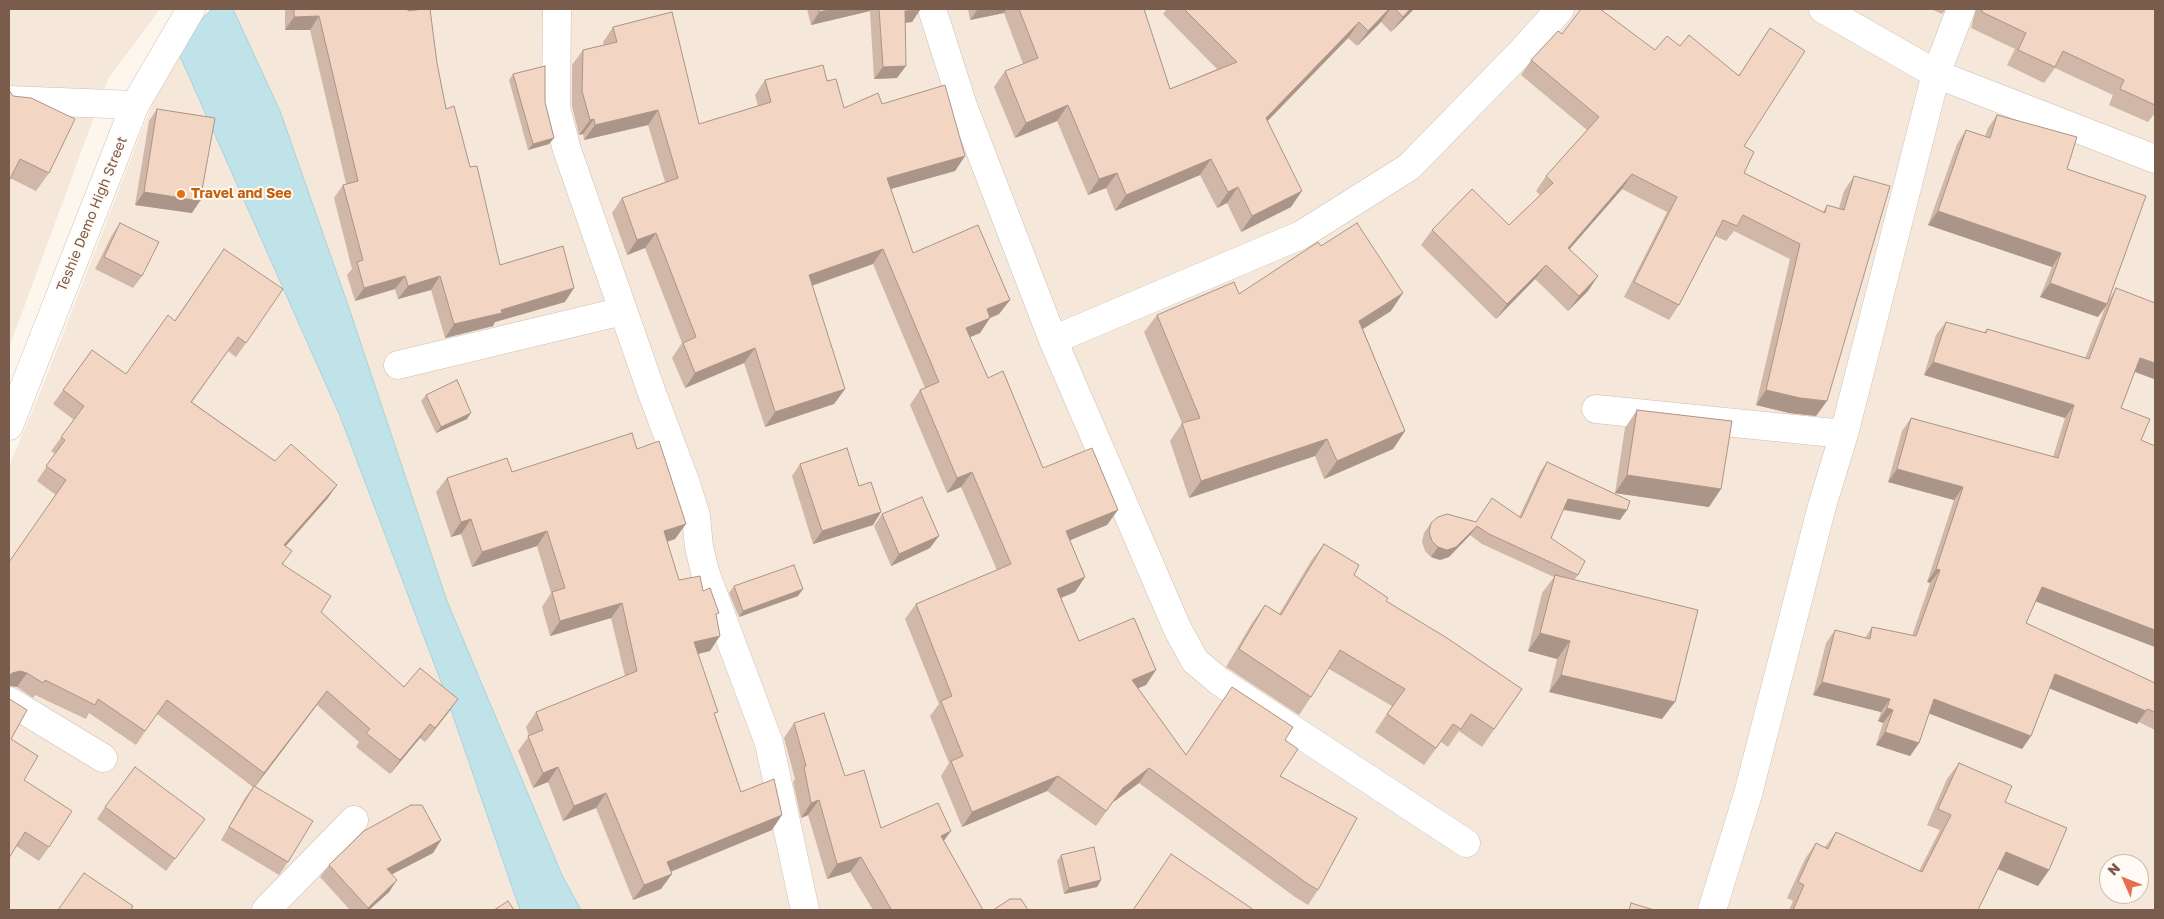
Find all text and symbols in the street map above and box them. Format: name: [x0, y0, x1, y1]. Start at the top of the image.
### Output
street label: Teshie Demo High Street: [53, 134, 131, 294]
place label: Travel and See: [191, 186, 292, 202]
marker: Travel and See: [175, 188, 187, 200]
north arrow: [2099, 854, 2149, 904]
text: N: [2104, 859, 2123, 879]

